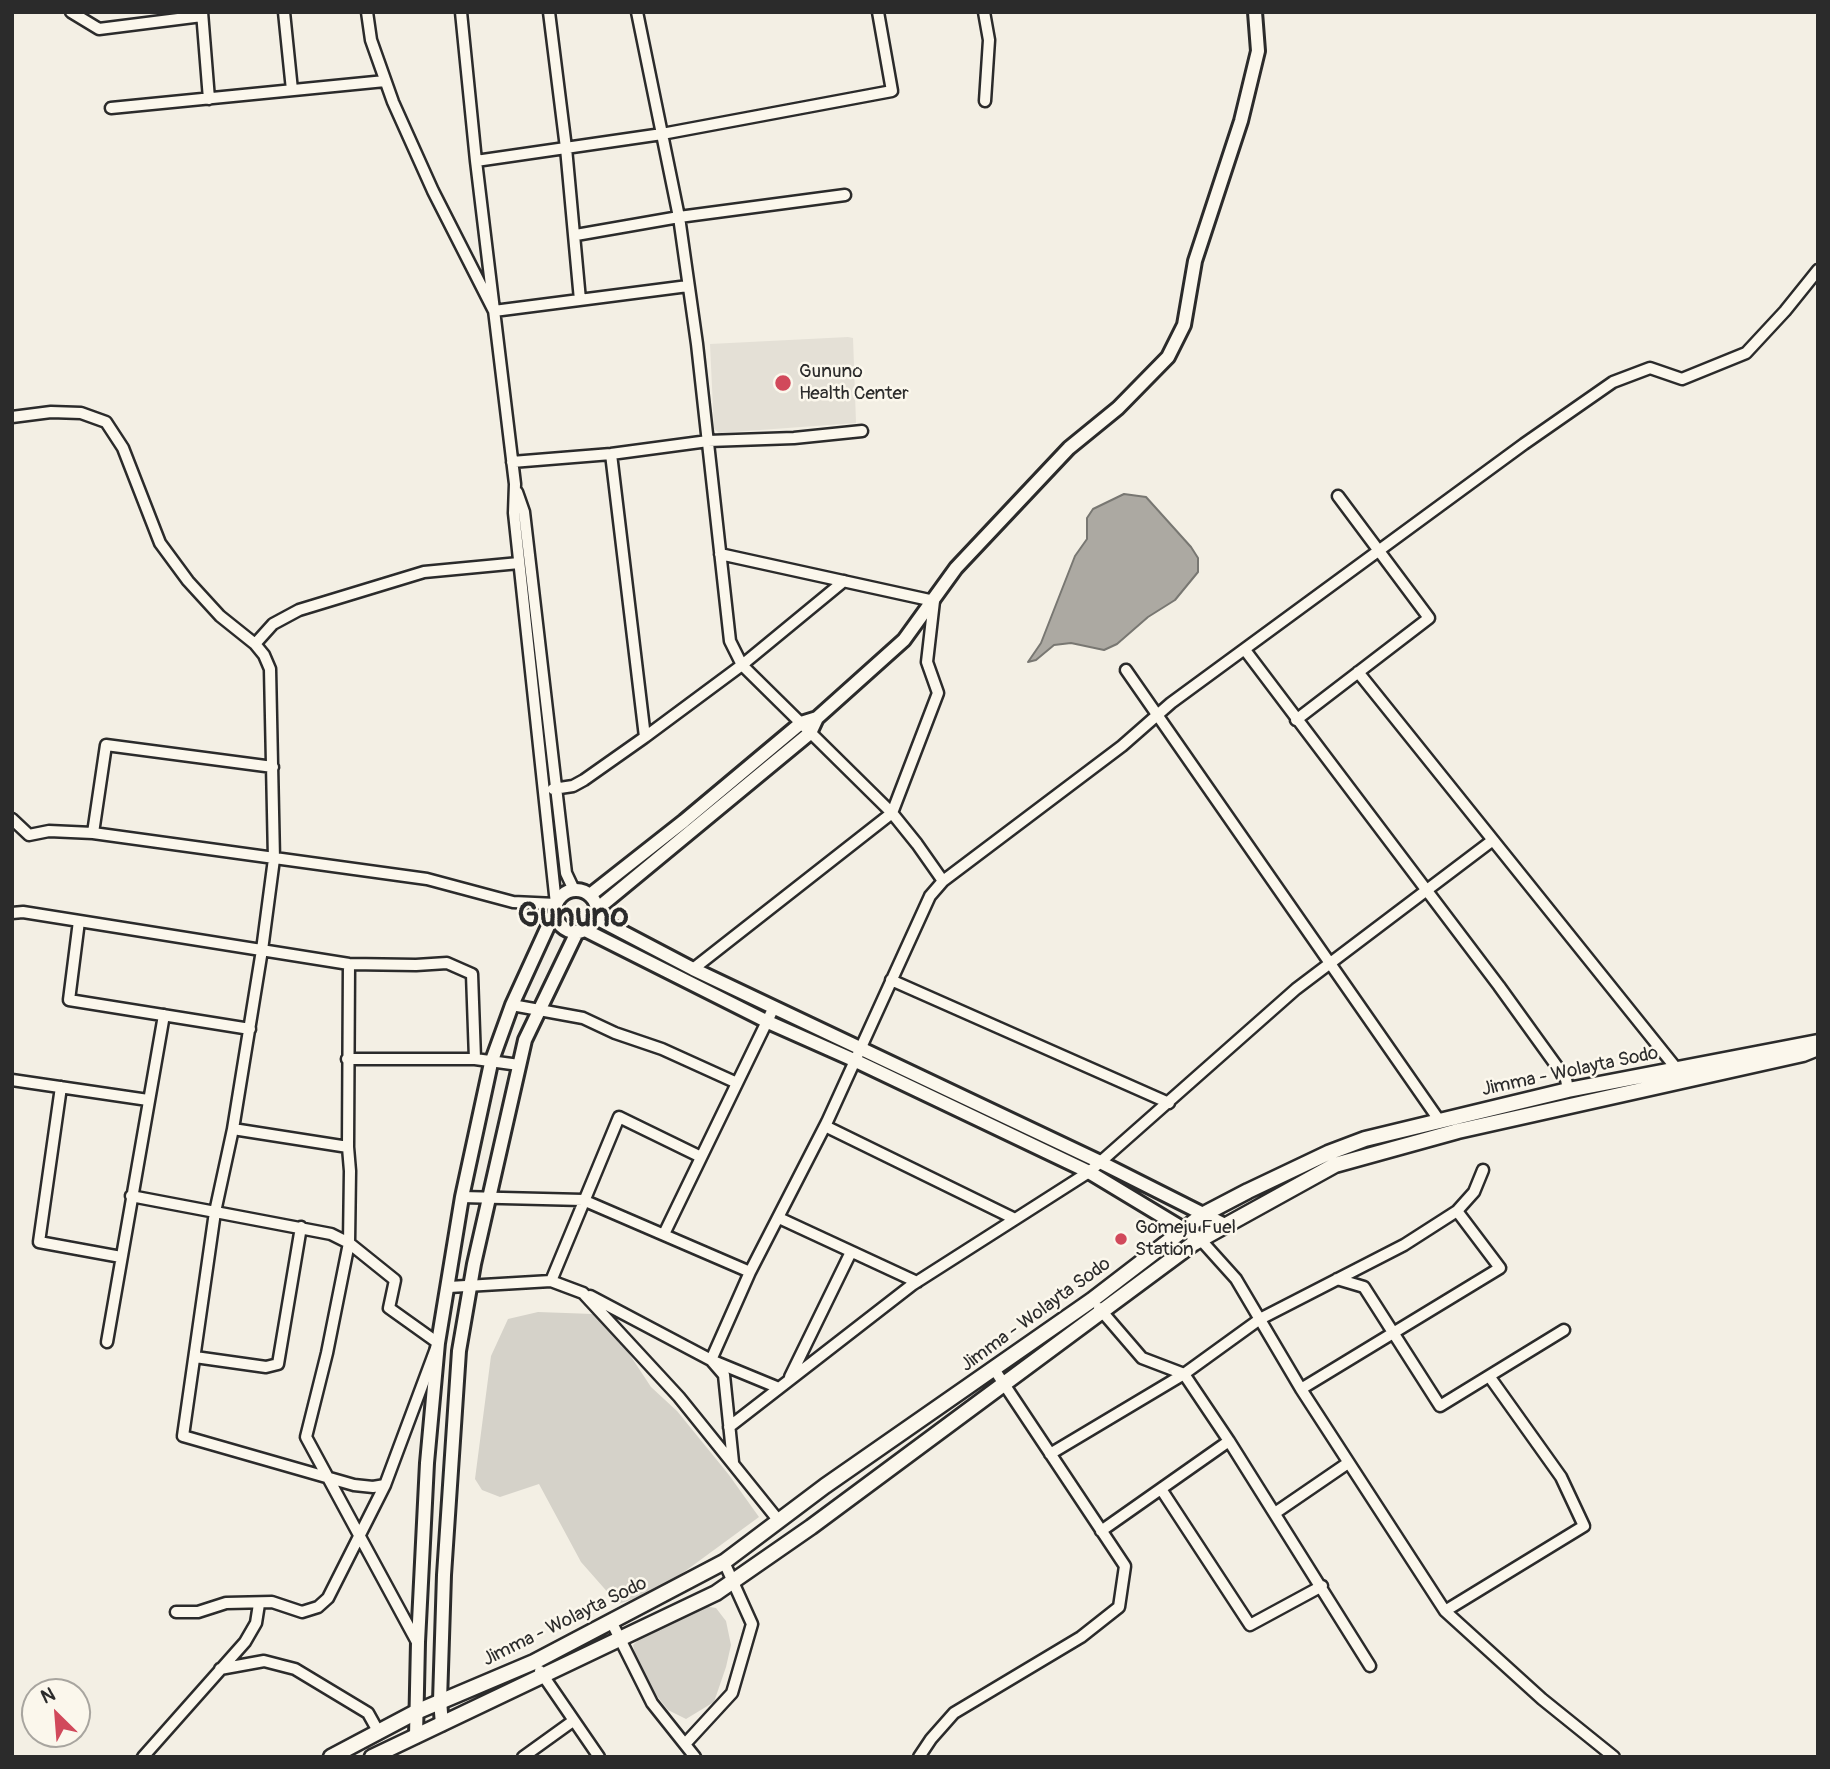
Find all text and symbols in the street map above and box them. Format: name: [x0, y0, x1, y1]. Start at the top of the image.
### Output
place label: Gununo Health Center: [799, 361, 909, 405]
marker: Gununo Health Center: [773, 373, 793, 393]
district label: Gununo: [518, 898, 628, 938]
street label: Jimma - Wolayta Sodo: [1480, 1042, 1660, 1102]
place label: Gomeju Fuel Station: [1135, 1217, 1236, 1261]
marker: Gomeju Fuel Station: [1113, 1231, 1129, 1247]
street label: Jimma - Wolayta Sodo: [957, 1253, 1115, 1377]
street label: Jimma - Wolayta Sodo: [479, 1572, 651, 1672]
north arrow: [21, 1678, 91, 1748]
text: N: [37, 1682, 59, 1709]

